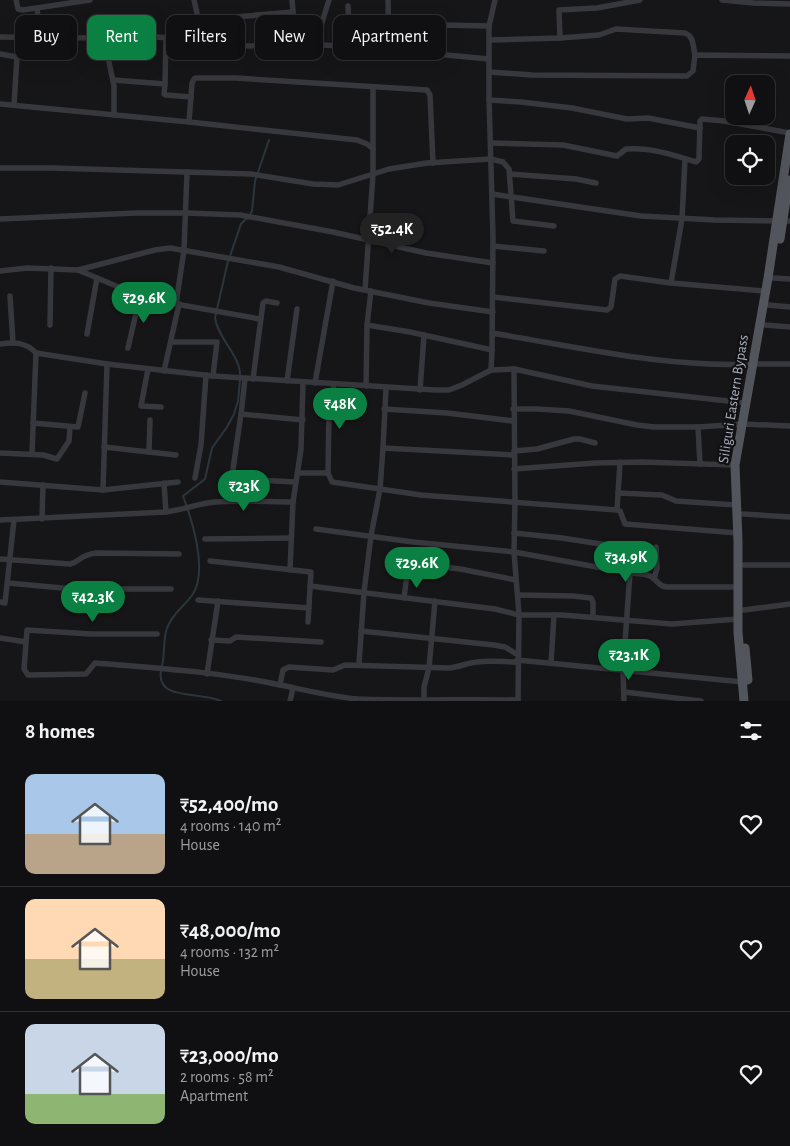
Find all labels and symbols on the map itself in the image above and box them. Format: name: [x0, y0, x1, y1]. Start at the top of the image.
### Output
north arrow: [725, 75, 775, 125]
pin: ₹52.4K: [351, 212, 433, 255]
pin: ₹29.6K: [103, 282, 185, 324]
street label: Siliguri Eastern Bypass: [716, 334, 751, 464]
pin: ₹48K: [310, 388, 370, 430]
pin: ₹23K: [214, 470, 274, 512]
pin: ₹34.9K: [585, 540, 667, 583]
pin: ₹29.6K: [376, 546, 458, 589]
pin: ₹42.3K: [52, 580, 134, 623]
pin: ₹23.1K: [588, 638, 670, 681]

